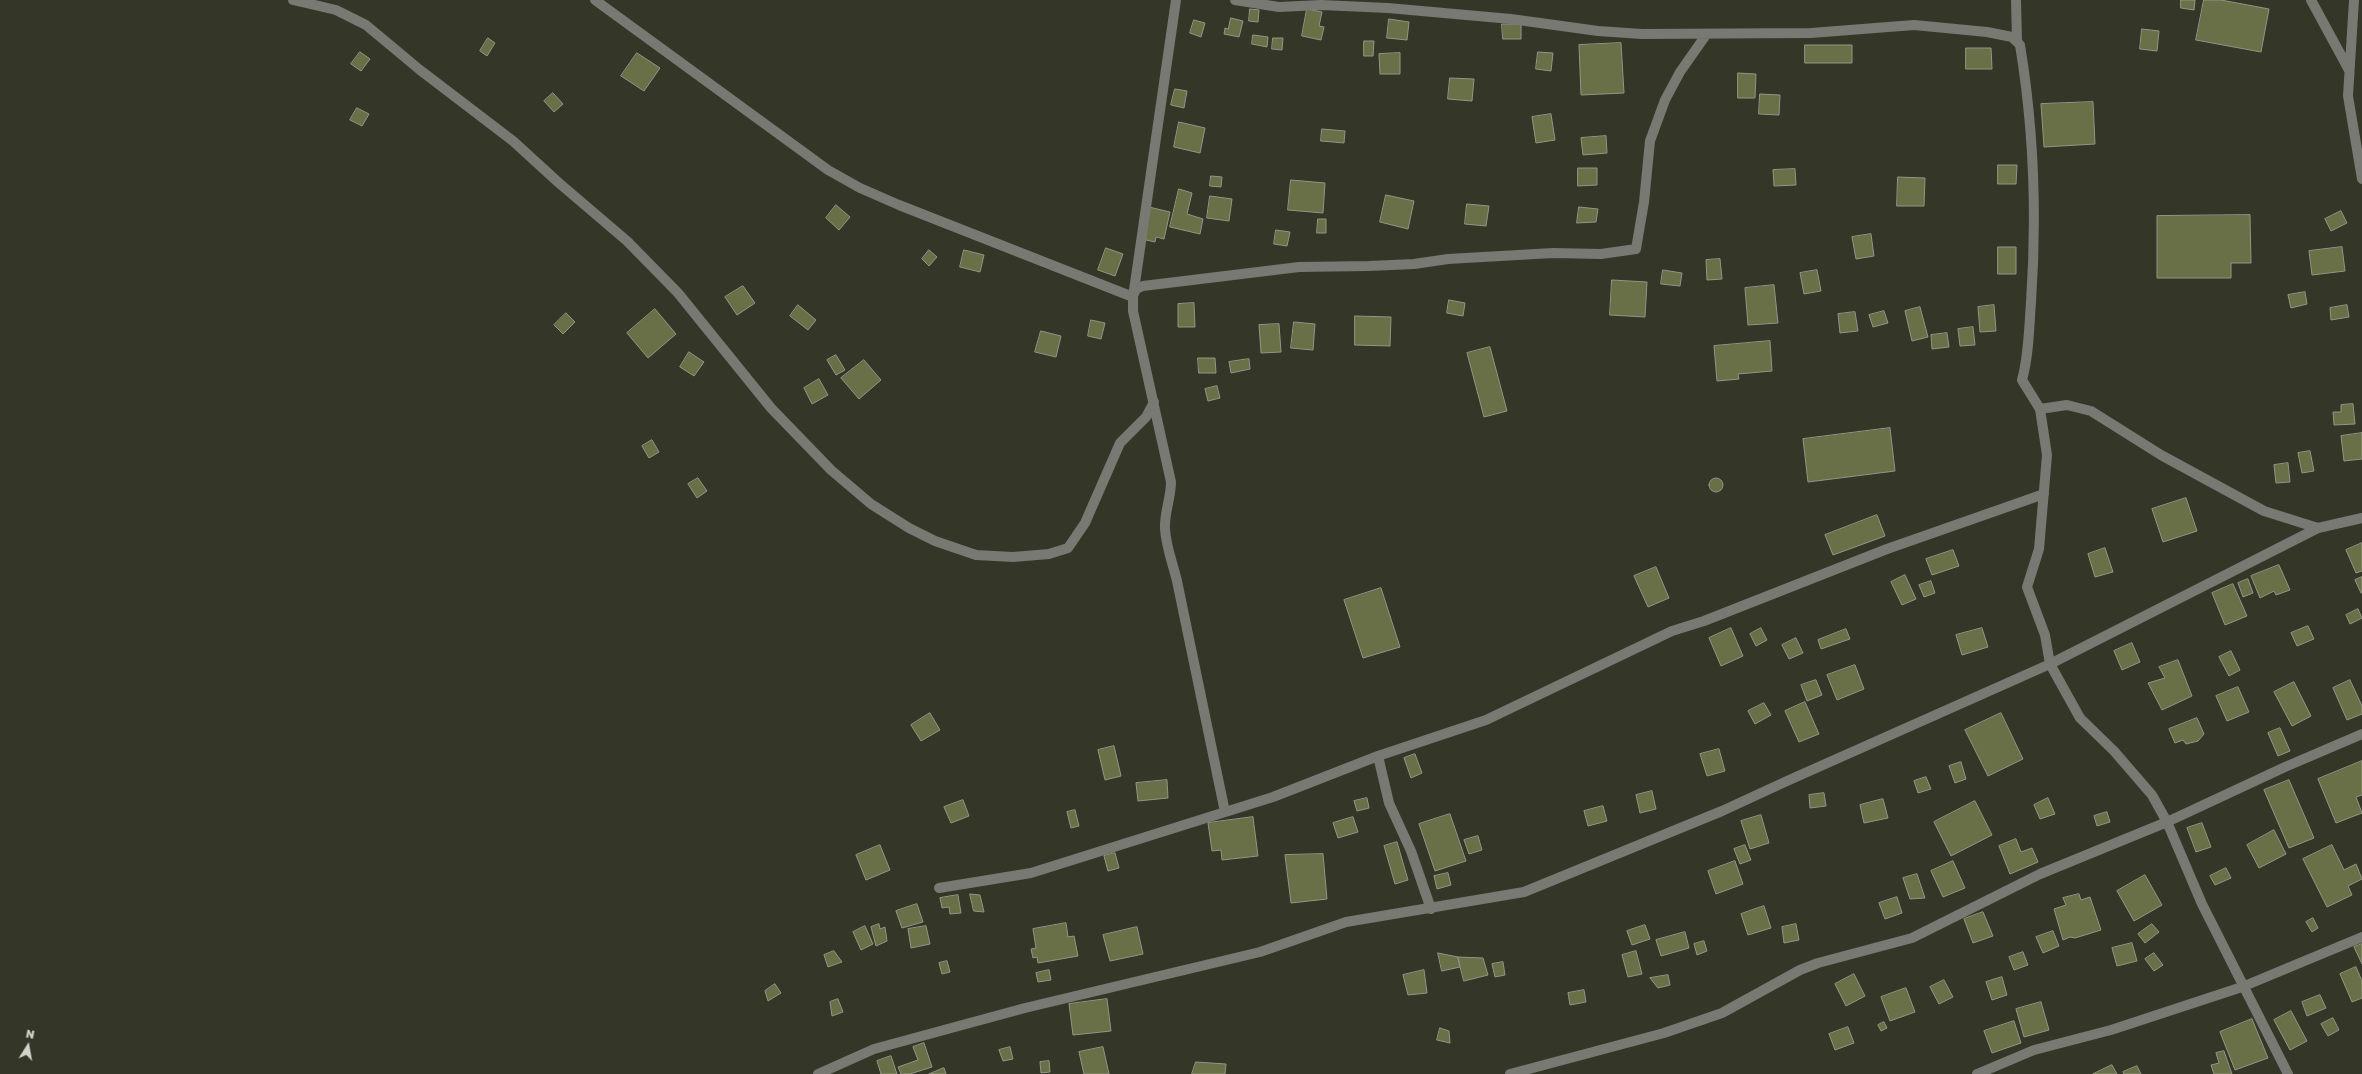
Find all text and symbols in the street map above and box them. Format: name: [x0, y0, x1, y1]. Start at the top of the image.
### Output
north arrow: [8, 1026, 48, 1066]
text: N: [25, 1027, 36, 1041]

